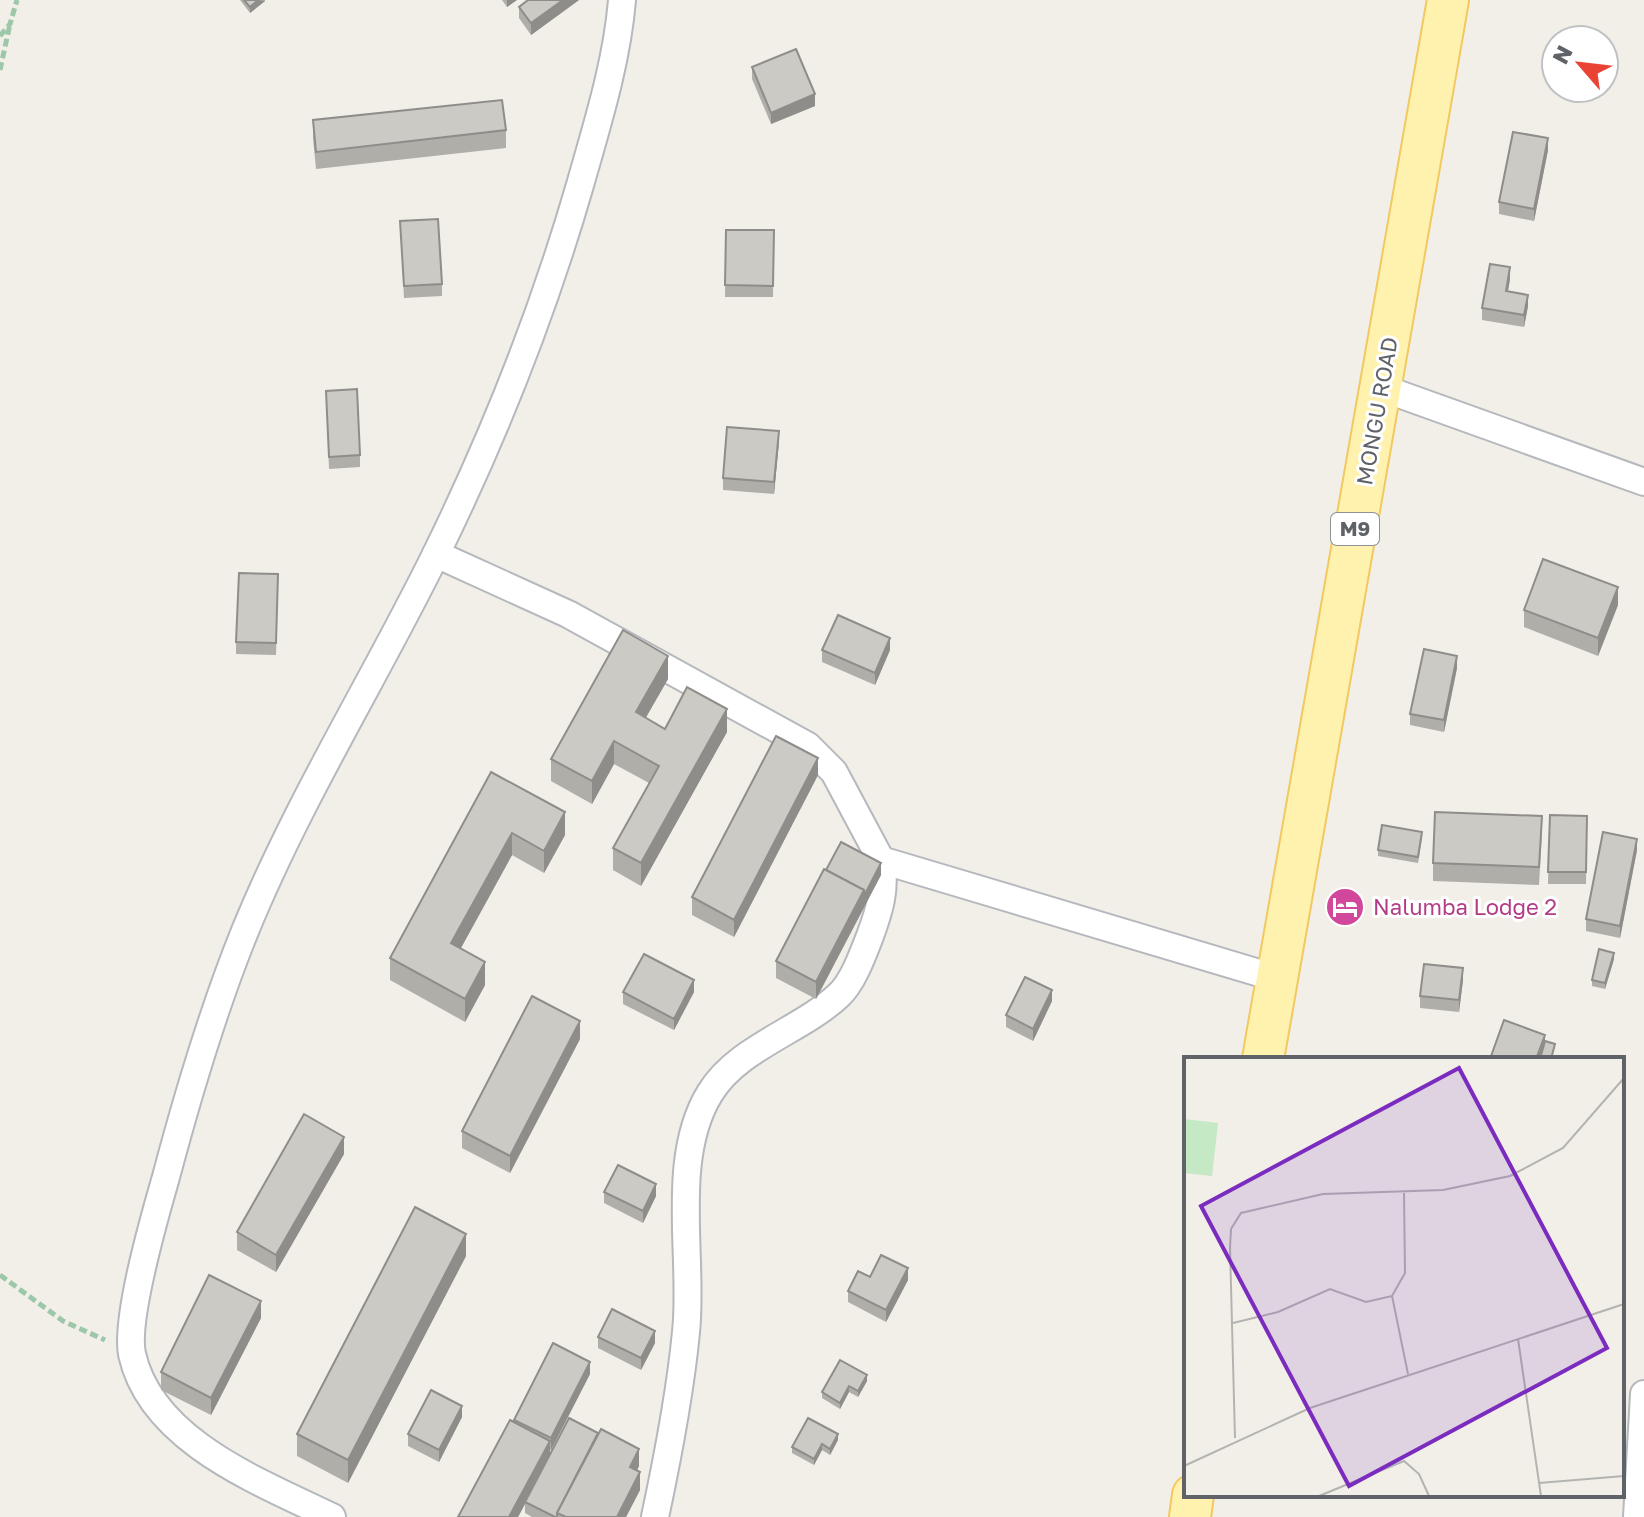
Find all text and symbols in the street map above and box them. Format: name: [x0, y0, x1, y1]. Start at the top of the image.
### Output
north arrow: [1540, 24, 1620, 104]
text: N: [1546, 41, 1578, 68]
street label: MONGU ROAD: [1350, 335, 1403, 487]
road number: M9: [1331, 513, 1379, 545]
hotel icon: Nalumba Lodge 2: [1324, 886, 1366, 928]
place label: Nalumba Lodge 2: [1373, 893, 1557, 920]
inset map: [1184, 1057, 1624, 1497]

